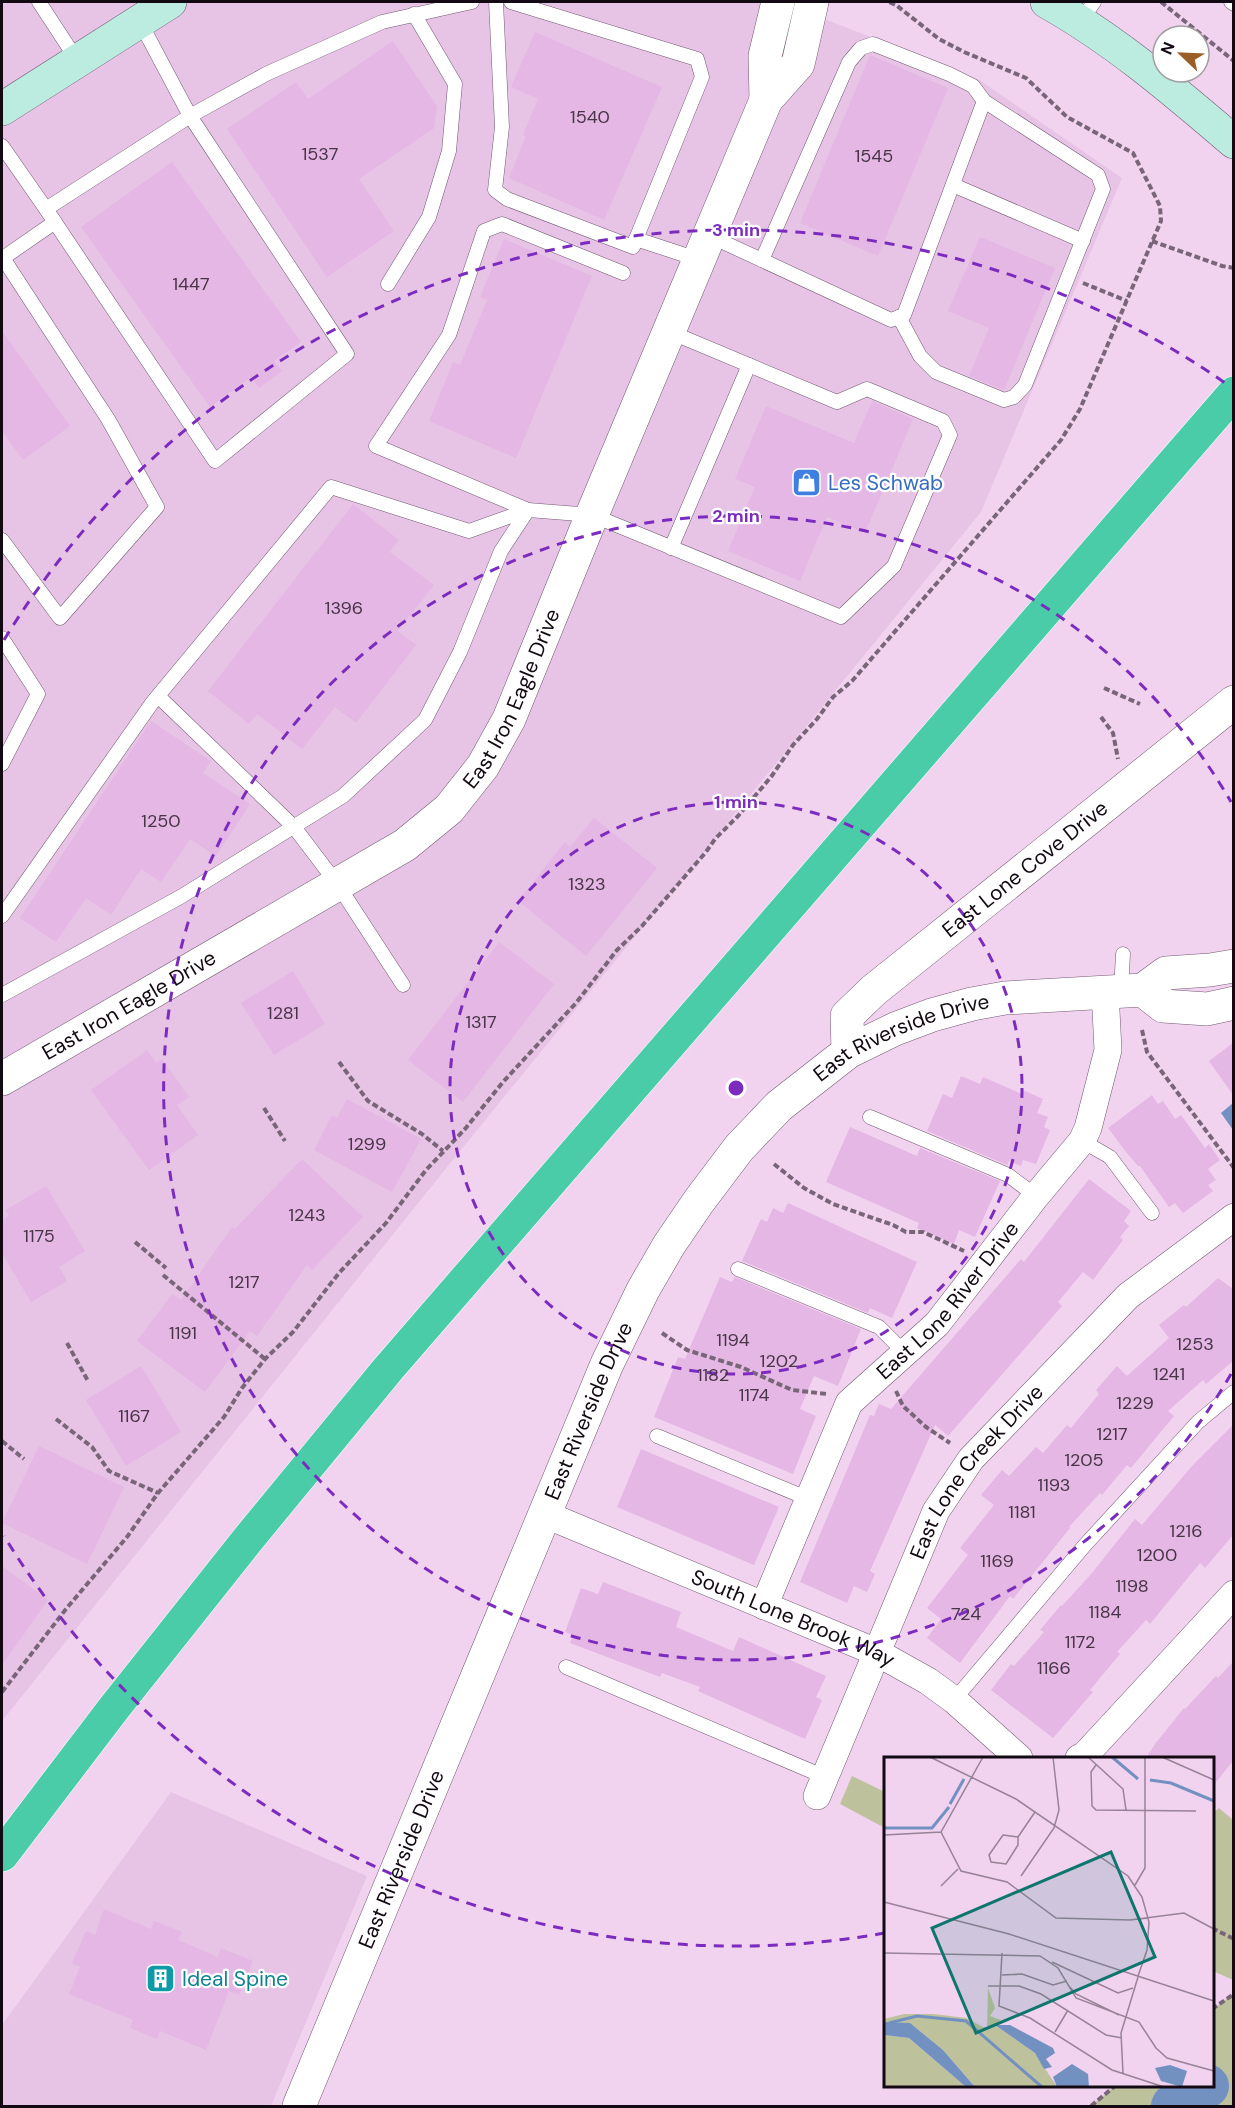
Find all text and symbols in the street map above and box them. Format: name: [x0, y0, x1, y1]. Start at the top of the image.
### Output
north arrow: [1151, 24, 1211, 84]
text: N: [1156, 39, 1180, 58]
house number: 1540: [570, 105, 610, 129]
house number: 1537: [302, 142, 338, 166]
house number: 1545: [855, 144, 893, 168]
text: 3 min: [712, 218, 760, 242]
house number: 1447: [172, 272, 210, 296]
shop icon: Les Schwab: [791, 467, 823, 499]
place label: Les Schwab: [828, 469, 943, 497]
text: 2 min: [712, 504, 760, 528]
house number: 1396: [325, 596, 363, 620]
street label: East Iron Eagle Drive: [457, 604, 566, 794]
text: 1 min: [714, 790, 758, 814]
street label: East Lone Cove Drive: [936, 794, 1114, 944]
house number: 1250: [141, 809, 181, 833]
house number: 1323: [568, 872, 606, 896]
street label: East Iron Eagle Drive: [37, 944, 221, 1067]
street label: East Riverside Drive: [808, 987, 992, 1088]
house number: 1281: [267, 1001, 299, 1025]
house number: 1317: [465, 1010, 497, 1034]
centre of rings: [726, 1078, 746, 1098]
house number: 1299: [348, 1132, 386, 1156]
house number: 1243: [288, 1203, 326, 1227]
street label: East Lone River Drive: [870, 1216, 1025, 1386]
house number: 1175: [23, 1224, 55, 1248]
house number: 1217: [228, 1270, 260, 1294]
street label: East Riverside Drive: [538, 1317, 639, 1504]
house number: 1191: [169, 1321, 197, 1345]
house number: 1194: [716, 1328, 750, 1352]
house number: 1253: [1176, 1332, 1214, 1356]
house number: 1202: [760, 1349, 798, 1373]
house number: 1241: [1153, 1362, 1185, 1386]
house number: 1182: [697, 1363, 729, 1387]
street label: East Lone Creek Drive: [903, 1378, 1050, 1563]
house number: 1174: [739, 1383, 769, 1407]
house number: 1229: [1116, 1391, 1154, 1415]
house number: 1167: [118, 1404, 150, 1428]
house number: 1217: [1096, 1422, 1128, 1446]
house number: 1205: [1064, 1448, 1104, 1472]
house number: 1193: [1038, 1473, 1070, 1497]
house number: 1181: [1008, 1500, 1036, 1524]
house number: 1216: [1170, 1519, 1202, 1543]
house number: 1200: [1137, 1543, 1177, 1567]
house number: 1169: [980, 1549, 1014, 1573]
street label: South Lone Brook Way: [687, 1563, 900, 1674]
house number: 1198: [1115, 1574, 1149, 1598]
house number: 1184: [1088, 1600, 1122, 1624]
house number: 724: [951, 1602, 981, 1626]
house number: 1172: [1065, 1630, 1095, 1654]
house number: 1166: [1037, 1656, 1071, 1680]
inset map: [884, 1757, 1214, 2087]
street label: East Riverside Drive: [352, 1766, 451, 1953]
building icon: Ideal Spine: [145, 1963, 177, 1995]
place label: Ideal Spine: [182, 1965, 288, 1993]

